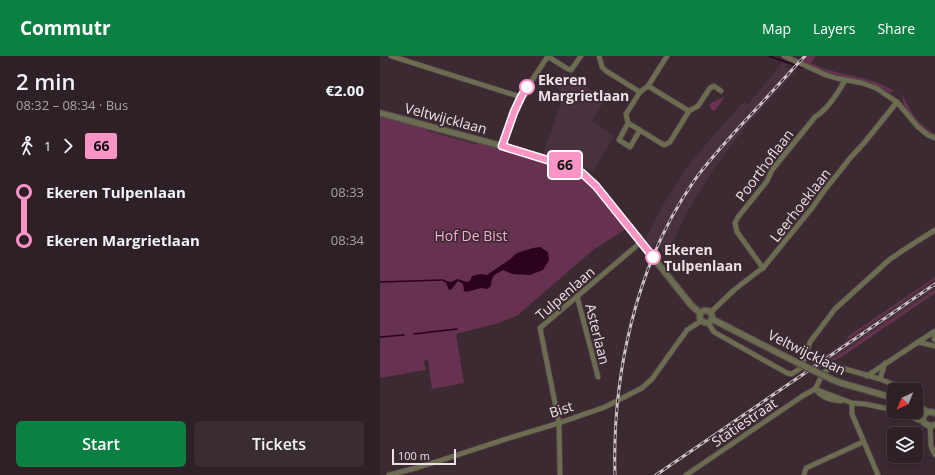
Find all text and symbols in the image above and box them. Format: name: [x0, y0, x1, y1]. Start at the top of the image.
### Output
text: Commutr: [20, 15, 111, 41]
text: Map: [762, 19, 791, 38]
text: Layers: [813, 19, 855, 38]
text: Share: [877, 19, 915, 38]
text: 2 min: [16, 66, 75, 96]
place label: Ekeren Margrietlaan: [538, 70, 629, 105]
marker: Ekeren Margrietlaan: [519, 79, 535, 95]
text: €2.00: [325, 80, 364, 100]
text: 08:32 – 08:34 · Bus: [16, 96, 128, 114]
street label: Veltwijcklaan: [403, 98, 489, 138]
street label: Poorthoflaan: [731, 125, 797, 205]
icon: walk: [16, 135, 38, 157]
icon: forward: [57, 135, 79, 157]
text: 66: [93, 136, 109, 155]
text: 1: [44, 137, 51, 155]
line badge: 66: [547, 152, 583, 178]
text: 66: [557, 155, 573, 174]
street label: Leerhoeklaan: [765, 164, 835, 246]
text: Ekeren Tulpenlaan: [46, 182, 186, 202]
text: 08:33: [331, 183, 364, 201]
park label: Hof De Bist: [435, 226, 508, 245]
text: Ekeren Margrietlaan: [46, 230, 200, 250]
text: 08:34: [331, 231, 364, 249]
place label: Ekeren Tulpenlaan: [664, 240, 742, 275]
marker: Ekeren Tulpenlaan: [645, 249, 661, 265]
street label: Tulpenlaan: [531, 262, 599, 324]
street label: Asterlaan: [581, 302, 615, 366]
street label: Veltwijcklaan: [765, 325, 849, 379]
north arrow: [887, 383, 923, 419]
map controls: [887, 383, 923, 463]
street label: Statiestraat: [708, 393, 780, 451]
street label: Bist: [547, 396, 575, 422]
button: Start: [16, 421, 186, 467]
button: Tickets: [194, 421, 364, 467]
button: layers: [887, 427, 923, 463]
scale bar: [392, 447, 456, 466]
text: 100 m: [398, 448, 430, 463]

